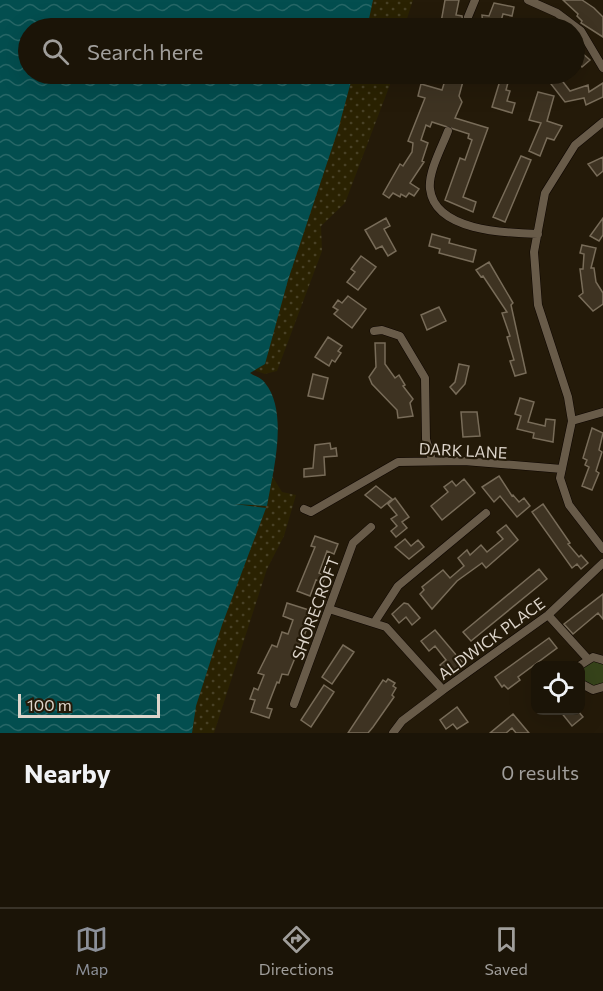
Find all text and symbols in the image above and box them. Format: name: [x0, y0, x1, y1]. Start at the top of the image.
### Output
search box: [18, 18, 585, 84]
icon: search: [39, 35, 72, 68]
text: Search here: [87, 38, 203, 65]
street label: DARK LANE: [418, 438, 508, 462]
street label: SHORECROFT: [287, 554, 343, 662]
street label: ALDWICK PLACE: [434, 593, 548, 683]
map controls: [531, 661, 585, 715]
button: locate: [531, 661, 585, 715]
scale bar: [18, 691, 160, 718]
text: 100 m: [27, 695, 72, 714]
text: Nearby: [24, 757, 111, 788]
text: 0 results: [501, 760, 579, 784]
tab: Map: [75, 923, 108, 978]
tab: Directions: [259, 923, 334, 978]
tab: Saved: [484, 923, 528, 978]

